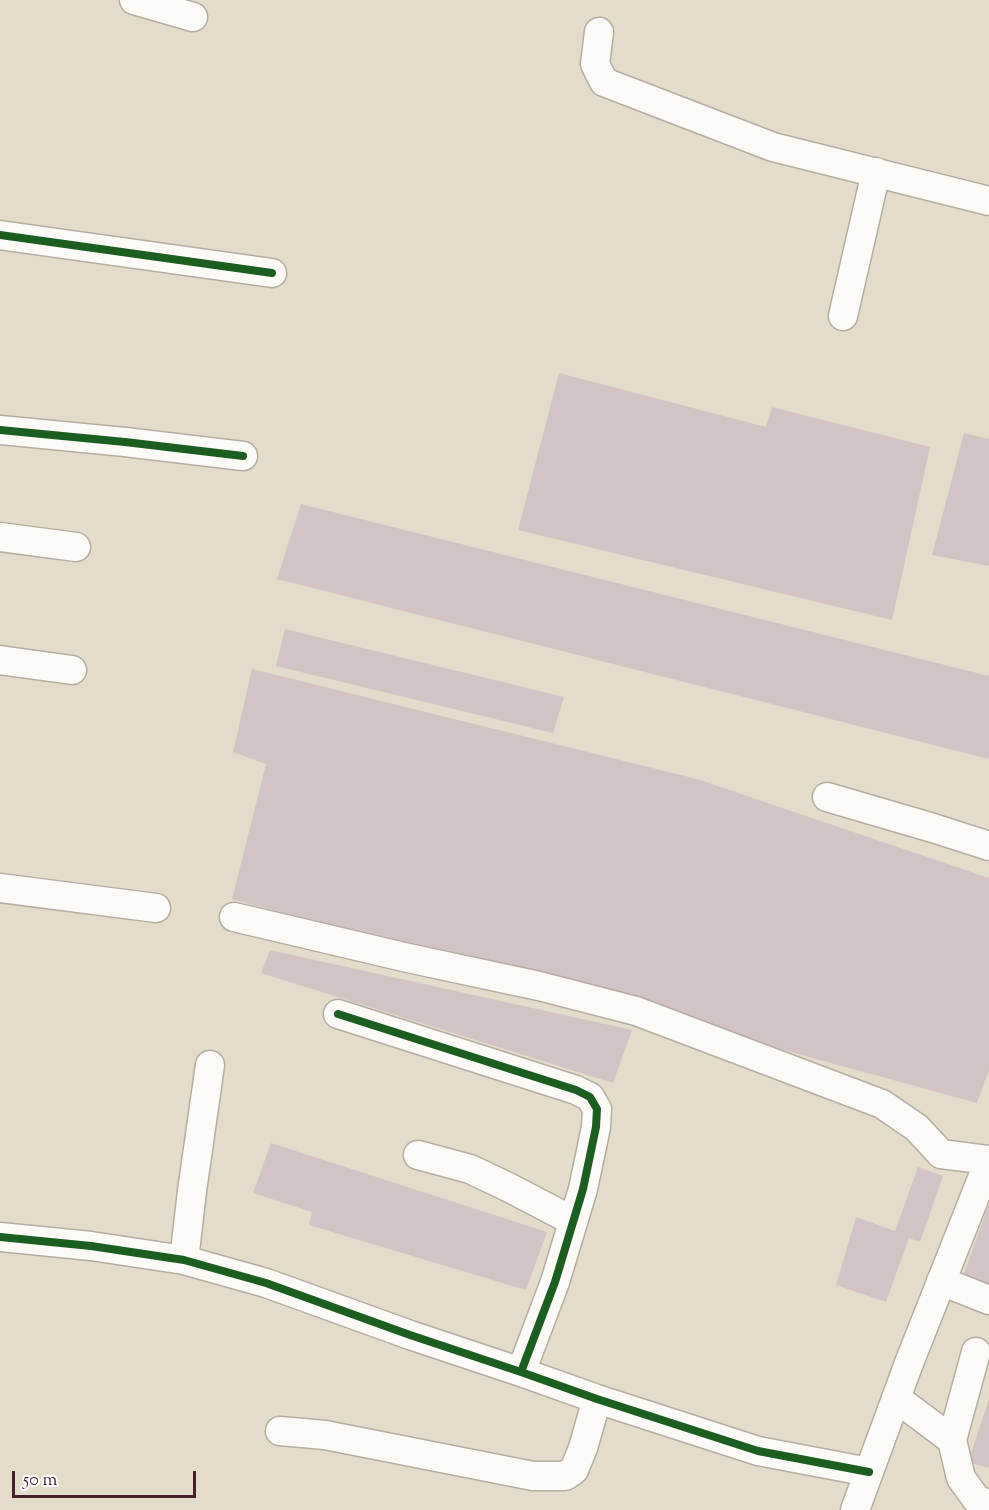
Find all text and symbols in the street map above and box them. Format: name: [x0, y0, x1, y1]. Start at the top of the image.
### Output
scale bar: [15, 1459, 200, 1497]
text: 50 m: [23, 1468, 57, 1494]

